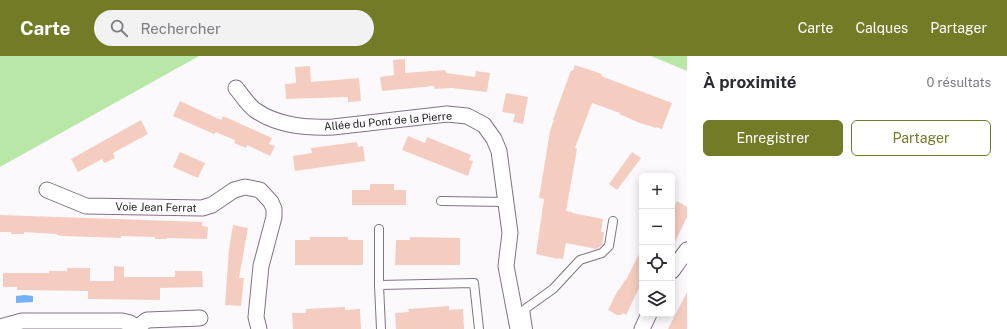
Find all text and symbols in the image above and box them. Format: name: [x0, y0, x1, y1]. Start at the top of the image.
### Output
search box: [94, 10, 374, 46]
text: Carte: [20, 17, 70, 39]
icon: search: [108, 17, 130, 39]
text: Rechercher: [140, 20, 221, 37]
text: Carte: [798, 20, 834, 36]
text: Calques: [856, 20, 908, 36]
text: Partager: [930, 20, 987, 36]
text: À proximité: [703, 72, 797, 92]
text: 0 résultats: [926, 75, 991, 90]
street label: Allée du Pont de la Pierre: [323, 109, 453, 133]
button: Enregistrer: [703, 120, 843, 156]
button: Partager: [851, 120, 991, 156]
map controls: [639, 173, 675, 317]
button: +: [639, 173, 675, 209]
street label: Voie Jean Ferrat: [115, 200, 197, 214]
button: −: [639, 209, 675, 245]
button: locate: [639, 245, 675, 281]
button: layers: [639, 281, 675, 317]

